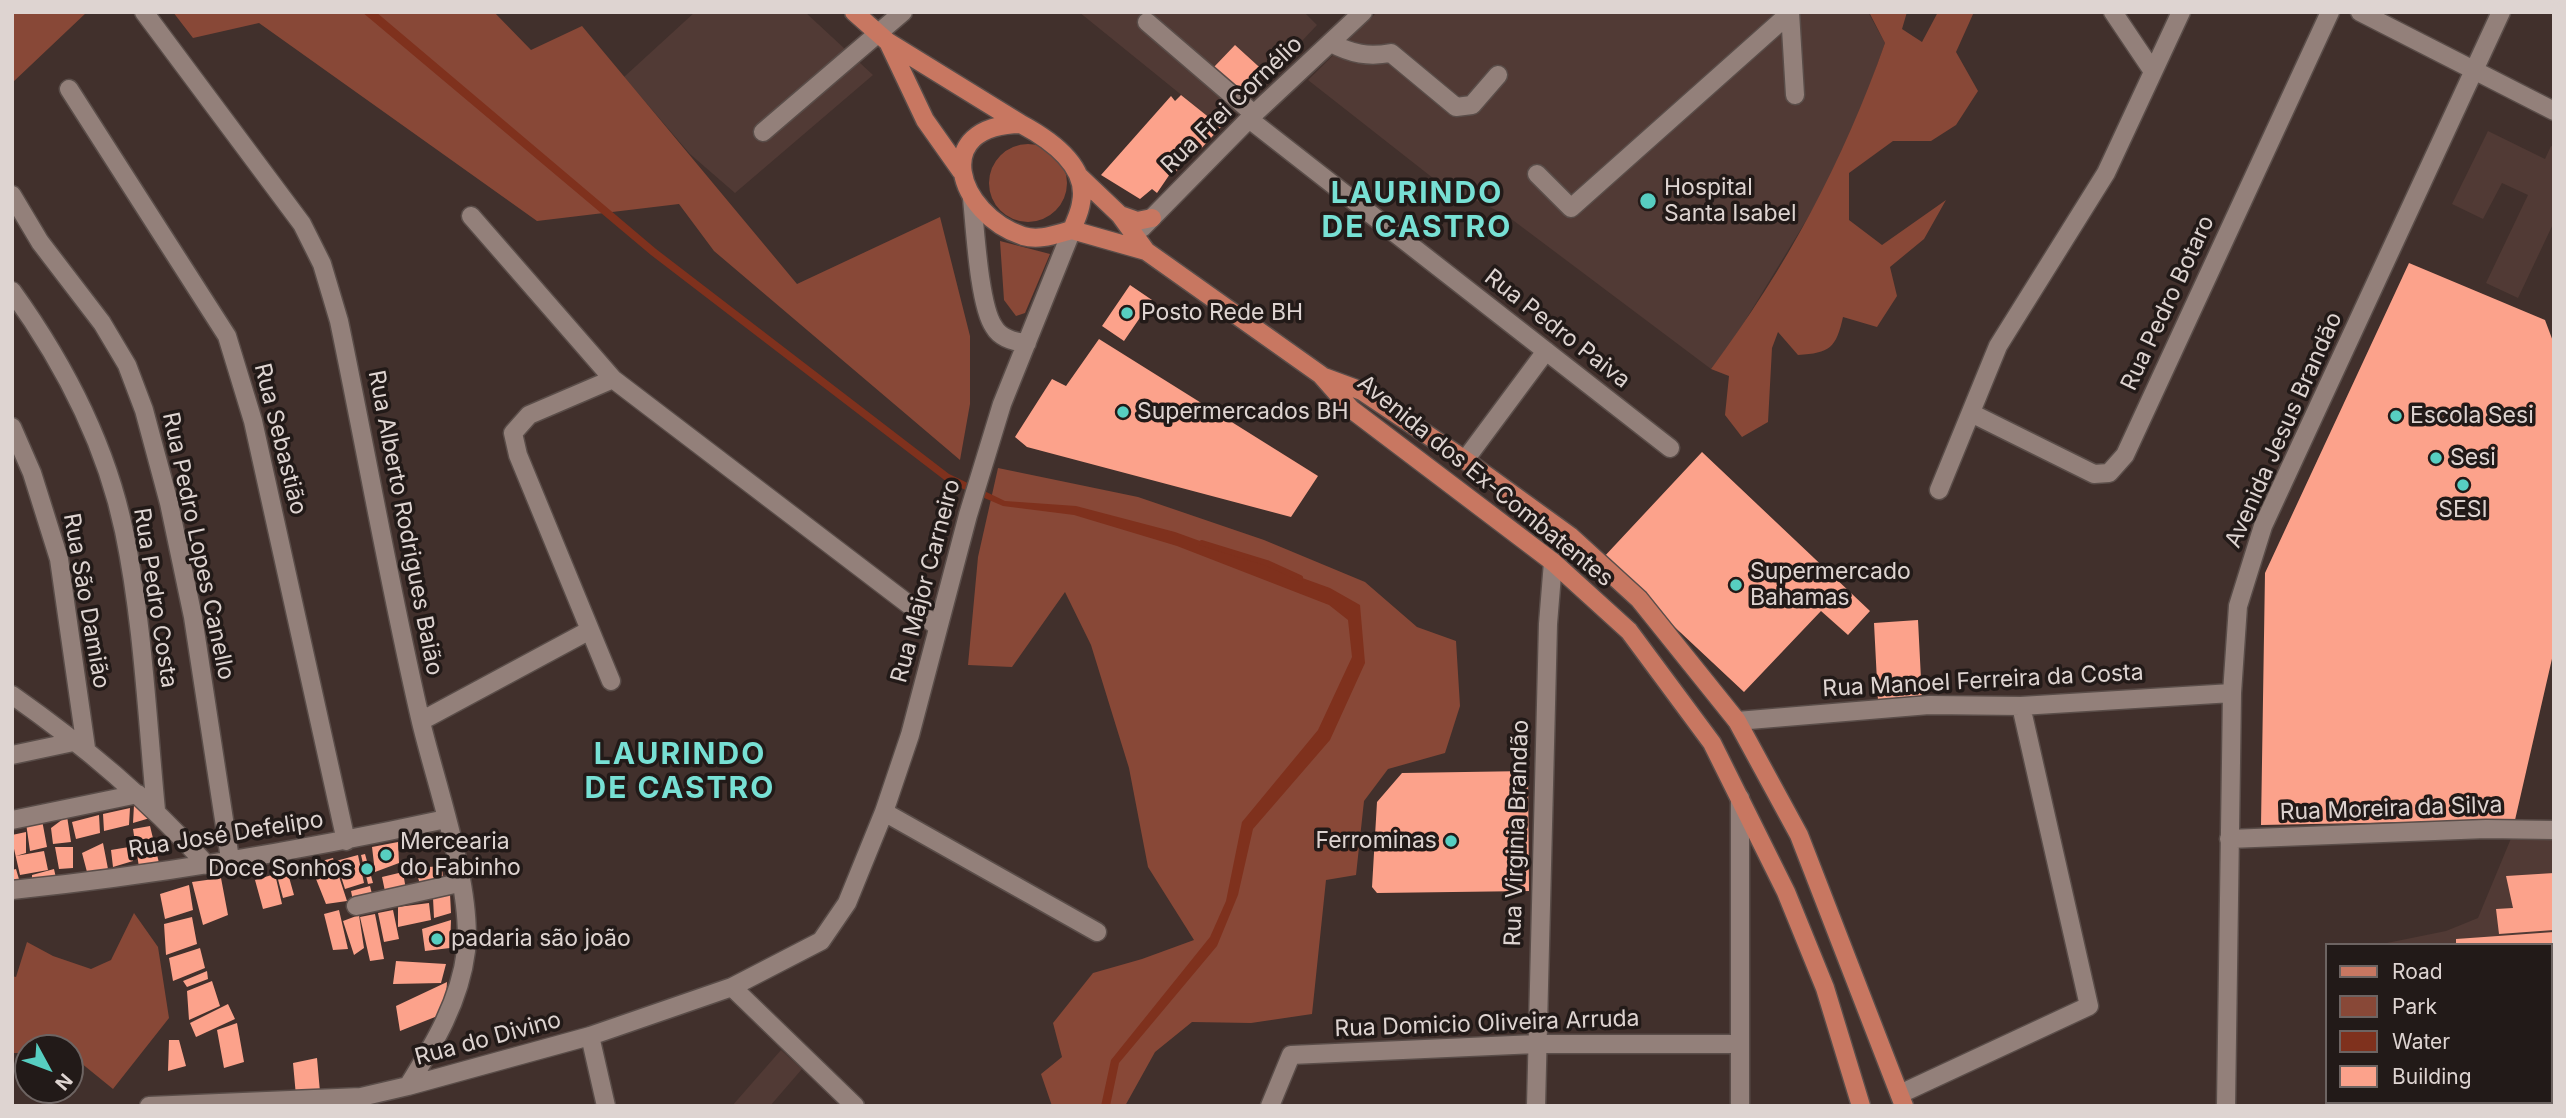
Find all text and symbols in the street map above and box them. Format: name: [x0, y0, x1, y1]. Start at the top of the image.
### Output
street label: Rua Frei Cornélio: [1156, 30, 1308, 180]
place label: Hospital Santa Isabel: [1664, 174, 1797, 228]
district label: LAURINDO DE CASTRO: [1323, 176, 1511, 246]
marker: Hospital Santa Isabel: [1638, 191, 1658, 211]
street label: Rua Pedro Botaro: [2115, 211, 2221, 395]
street label: Rua Pedro Paiva: [1479, 264, 1635, 394]
place label: Posto Rede BH: [1141, 299, 1303, 327]
marker: Posto Rede BH: [1119, 305, 1135, 321]
street label: Avenida Jesus Brandão: [2220, 308, 2348, 552]
street label: Rua Sebastião: [248, 360, 312, 518]
street label: Rua Alberto Rodrigues Baião: [362, 368, 448, 678]
street label: Avenida dos Ex-Combatentes: [1352, 369, 1618, 593]
place label: Supermercados BH: [1137, 398, 1349, 426]
place label: Escola Sesi: [2410, 402, 2534, 430]
marker: Supermercados BH: [1115, 404, 1131, 420]
marker: Escola Sesi: [2388, 408, 2404, 424]
street label: Rua Pedro Lopes Canello: [156, 410, 240, 682]
place label: Sesi: [2450, 444, 2496, 472]
marker: Sesi: [2428, 450, 2444, 466]
street label: Rua Major Carneiro: [886, 476, 966, 686]
marker: SESI: [2455, 477, 2471, 493]
place label: SESI: [2438, 496, 2488, 524]
street label: Rua Pedro Costa: [127, 506, 183, 690]
street label: Rua São Damião: [57, 511, 115, 691]
place label: Supermercado Bahamas: [1750, 558, 1911, 612]
marker: Supermercado Bahamas: [1728, 577, 1744, 593]
street label: Rua Manoel Ferreira da Costa: [1822, 659, 2144, 703]
street label: Rua Virginia Brandão: [1499, 719, 1535, 947]
district label: LAURINDO DE CASTRO: [586, 737, 774, 808]
street label: Rua Moreira da Silva: [2279, 791, 2503, 827]
street label: Rua José Defelipo: [127, 806, 325, 864]
place label: Ferrominas: [1315, 827, 1437, 855]
place label: Mercearia do Fabinho: [400, 828, 521, 882]
marker: Ferrominas: [1443, 833, 1459, 849]
marker: Mercearia do Fabinho: [378, 847, 394, 863]
place label: Doce Sonhos: [208, 855, 353, 883]
marker: Doce Sonhos: [359, 861, 375, 877]
place label: padaria são joão: [451, 925, 631, 953]
marker: padaria são joão: [429, 931, 445, 947]
legend: [2324, 943, 2552, 1104]
text: Road: [2392, 959, 2443, 984]
text: Park: [2392, 994, 2437, 1019]
street label: Rua Domicio Oliveira Arruda: [1334, 1005, 1640, 1043]
street label: Rua do Divino: [412, 1006, 564, 1072]
text: Water: [2392, 1029, 2450, 1054]
north arrow: [14, 1034, 84, 1104]
text: Building: [2392, 1064, 2472, 1089]
text: N: [50, 1069, 77, 1095]

